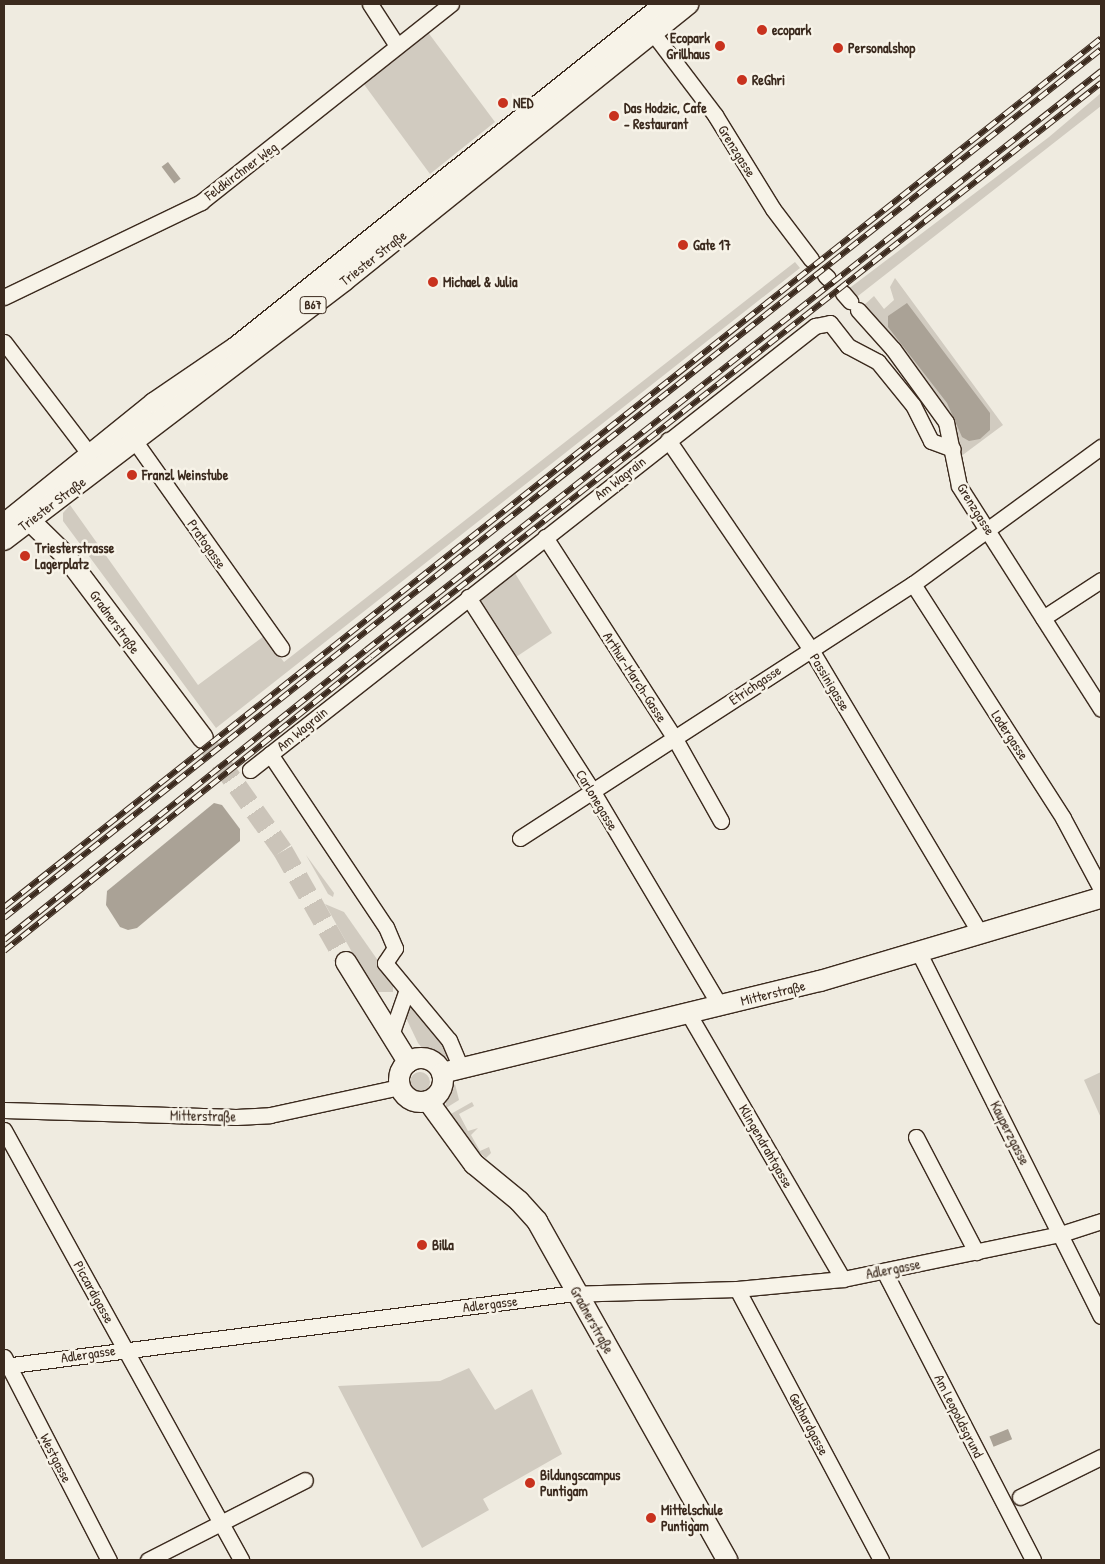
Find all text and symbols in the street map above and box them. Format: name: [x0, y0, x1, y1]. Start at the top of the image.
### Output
place label: ecopark: [772, 22, 811, 38]
marker: ecopark: [756, 24, 768, 36]
place label: Ecopark Grillhaus: [666, 30, 710, 62]
marker: Ecopark Grillhaus: [714, 40, 726, 52]
place label: Personalshop: [848, 40, 915, 56]
marker: Personalshop: [832, 42, 844, 54]
place label: ReGhri: [752, 72, 785, 88]
marker: ReGhri: [736, 74, 748, 86]
place label: NED: [513, 95, 533, 111]
marker: NED: [497, 97, 509, 109]
place label: Das Hodzic, Cafe - Restaurant: [624, 100, 707, 132]
marker: Das Hodzic, Cafe - Restaurant: [608, 110, 620, 122]
street label: Grenzgasse: [714, 122, 760, 180]
street label: Feldkirchner Weg: [201, 138, 281, 204]
street label: Triester Straße: [336, 227, 410, 289]
place label: Gate 17: [693, 237, 731, 253]
marker: Gate 17: [677, 239, 689, 251]
place label: Michael & Julia: [443, 274, 518, 290]
marker: Michael & Julia: [427, 276, 439, 288]
road number: B67: [299, 296, 327, 314]
street label: Am Wagrain: [591, 453, 649, 503]
place label: Franzl Weinstube: [142, 467, 228, 483]
marker: Franzl Weinstube: [126, 469, 138, 481]
street label: Triester Straße: [15, 473, 89, 535]
street label: Grenzgasse: [953, 480, 999, 538]
street label: Pratogasse: [184, 516, 230, 572]
place label: Triesterstrasse Lagerplatz: [35, 540, 114, 572]
marker: Triesterstrasse Lagerplatz: [19, 550, 31, 562]
street label: Gradnerstraße: [86, 587, 144, 657]
street label: Arthur-March-Gasse: [600, 629, 670, 725]
street label: Passinigasse: [806, 650, 854, 714]
street label: Etrichgasse: [726, 662, 784, 708]
street label: Am Wagrain: [273, 704, 331, 754]
street label: Lodergasse: [988, 707, 1032, 763]
street label: Carlonegasse: [572, 767, 622, 833]
street label: Mitterstraße: [739, 977, 807, 1009]
street label: Kauperzgasse: [987, 1098, 1033, 1168]
street label: Klingendrahtgasse: [735, 1101, 797, 1191]
street label: Mitterstraße: [170, 1107, 236, 1125]
place label: Billa: [432, 1237, 454, 1253]
marker: Billa: [416, 1239, 428, 1251]
street label: Adlergasse: [864, 1256, 922, 1282]
street label: Piccardigasse: [70, 1258, 118, 1326]
street label: Gradnerstraße: [567, 1283, 617, 1357]
street label: Adlergasse: [462, 1292, 518, 1316]
street label: Adlergasse: [60, 1342, 116, 1366]
street label: Am Leopoldsgrund: [931, 1372, 987, 1460]
street label: Gebhardgasse: [786, 1390, 832, 1458]
street label: Westgasse: [37, 1431, 75, 1485]
place label: Bildungscampus Puntigam: [540, 1467, 620, 1500]
marker: Bildungscampus Puntigam: [524, 1477, 536, 1489]
place label: Mittelschule Puntigam: [661, 1502, 723, 1534]
marker: Mittelschule Puntigam: [645, 1512, 657, 1524]

